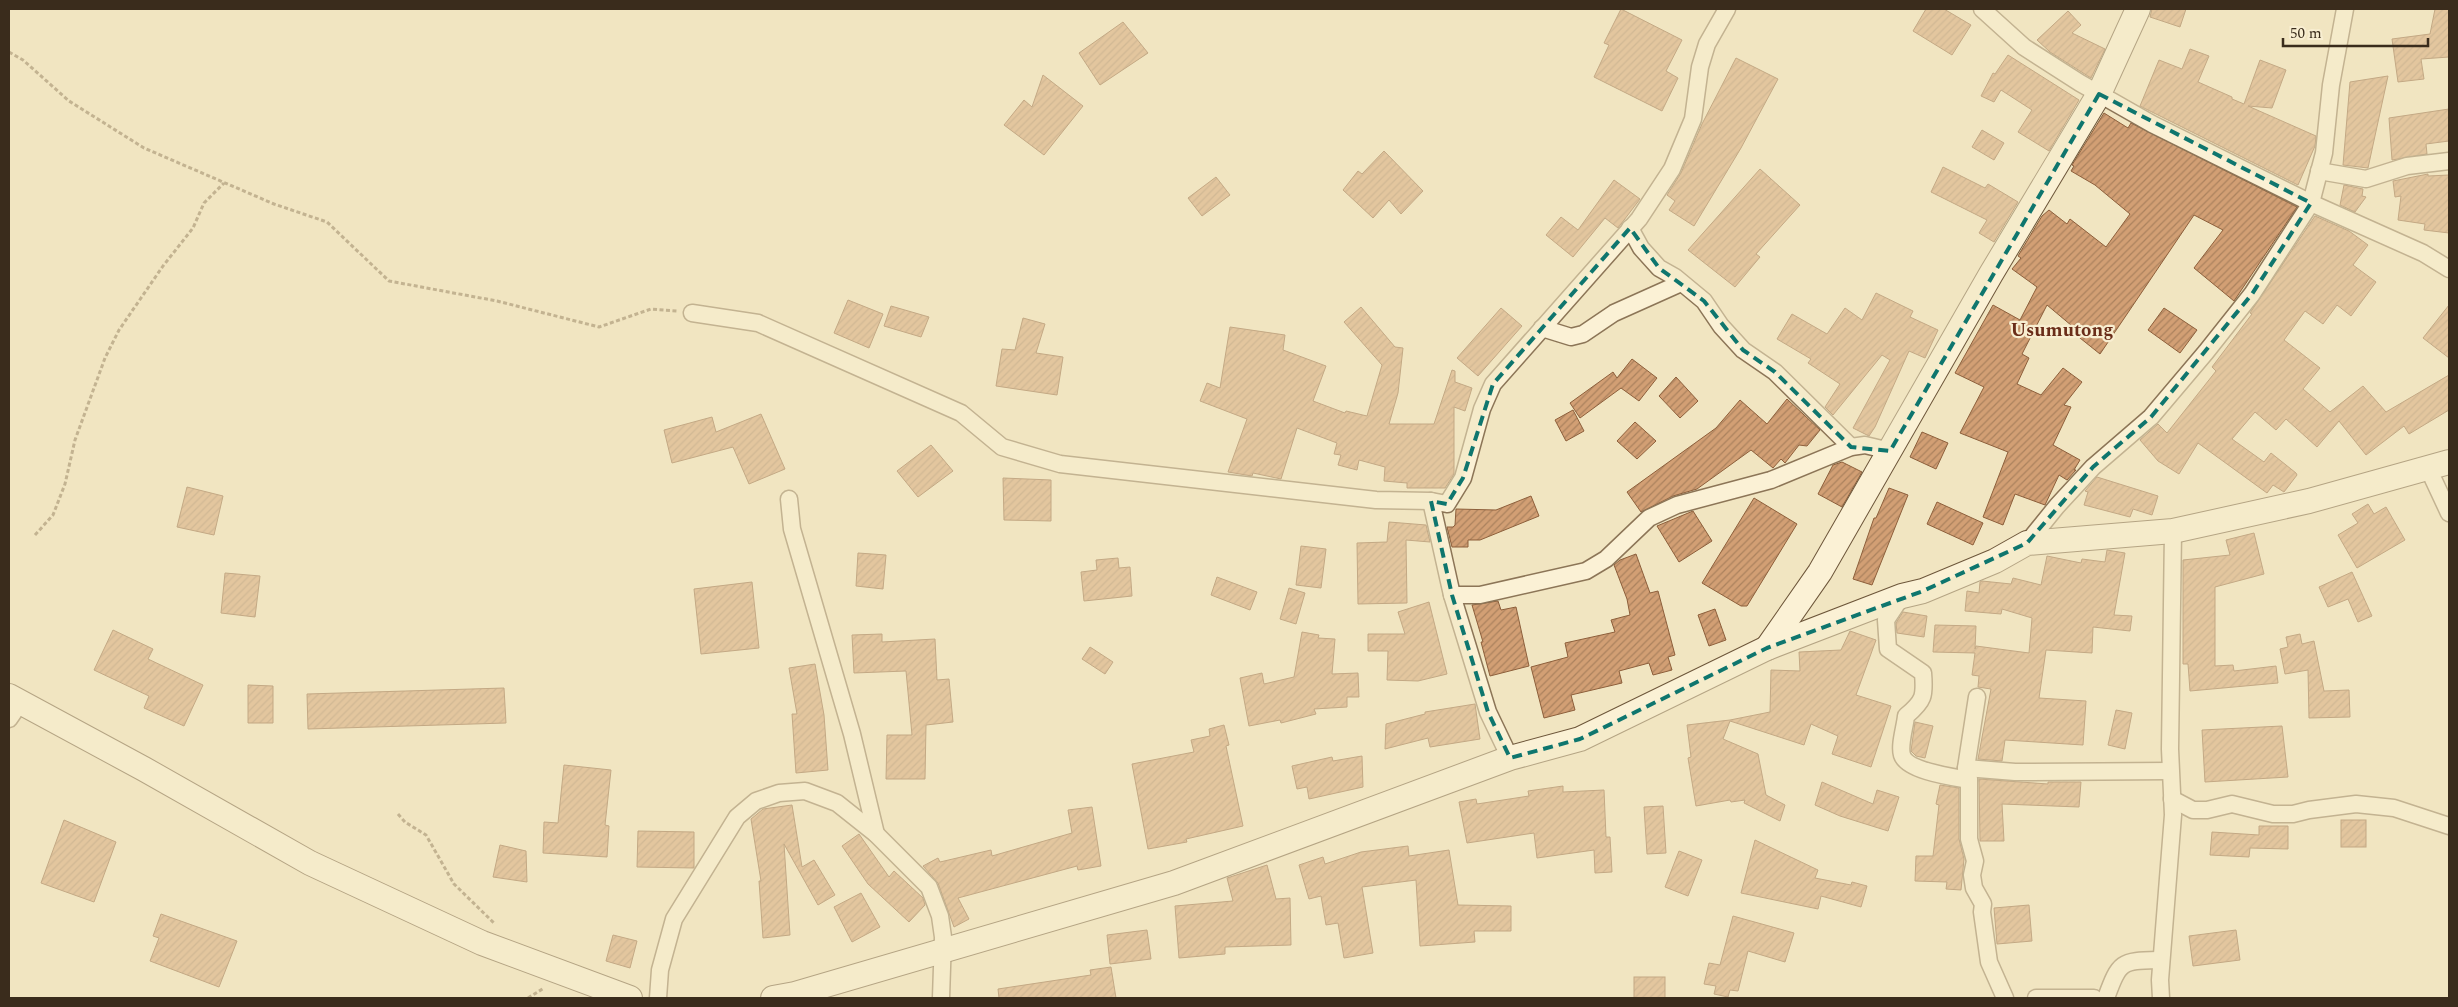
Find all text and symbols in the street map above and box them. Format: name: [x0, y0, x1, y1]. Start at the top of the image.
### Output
scale bar: [2283, 15, 2428, 47]
text: 50 m: [2290, 22, 2322, 45]
district label: Usumutong: [2011, 316, 2113, 345]

